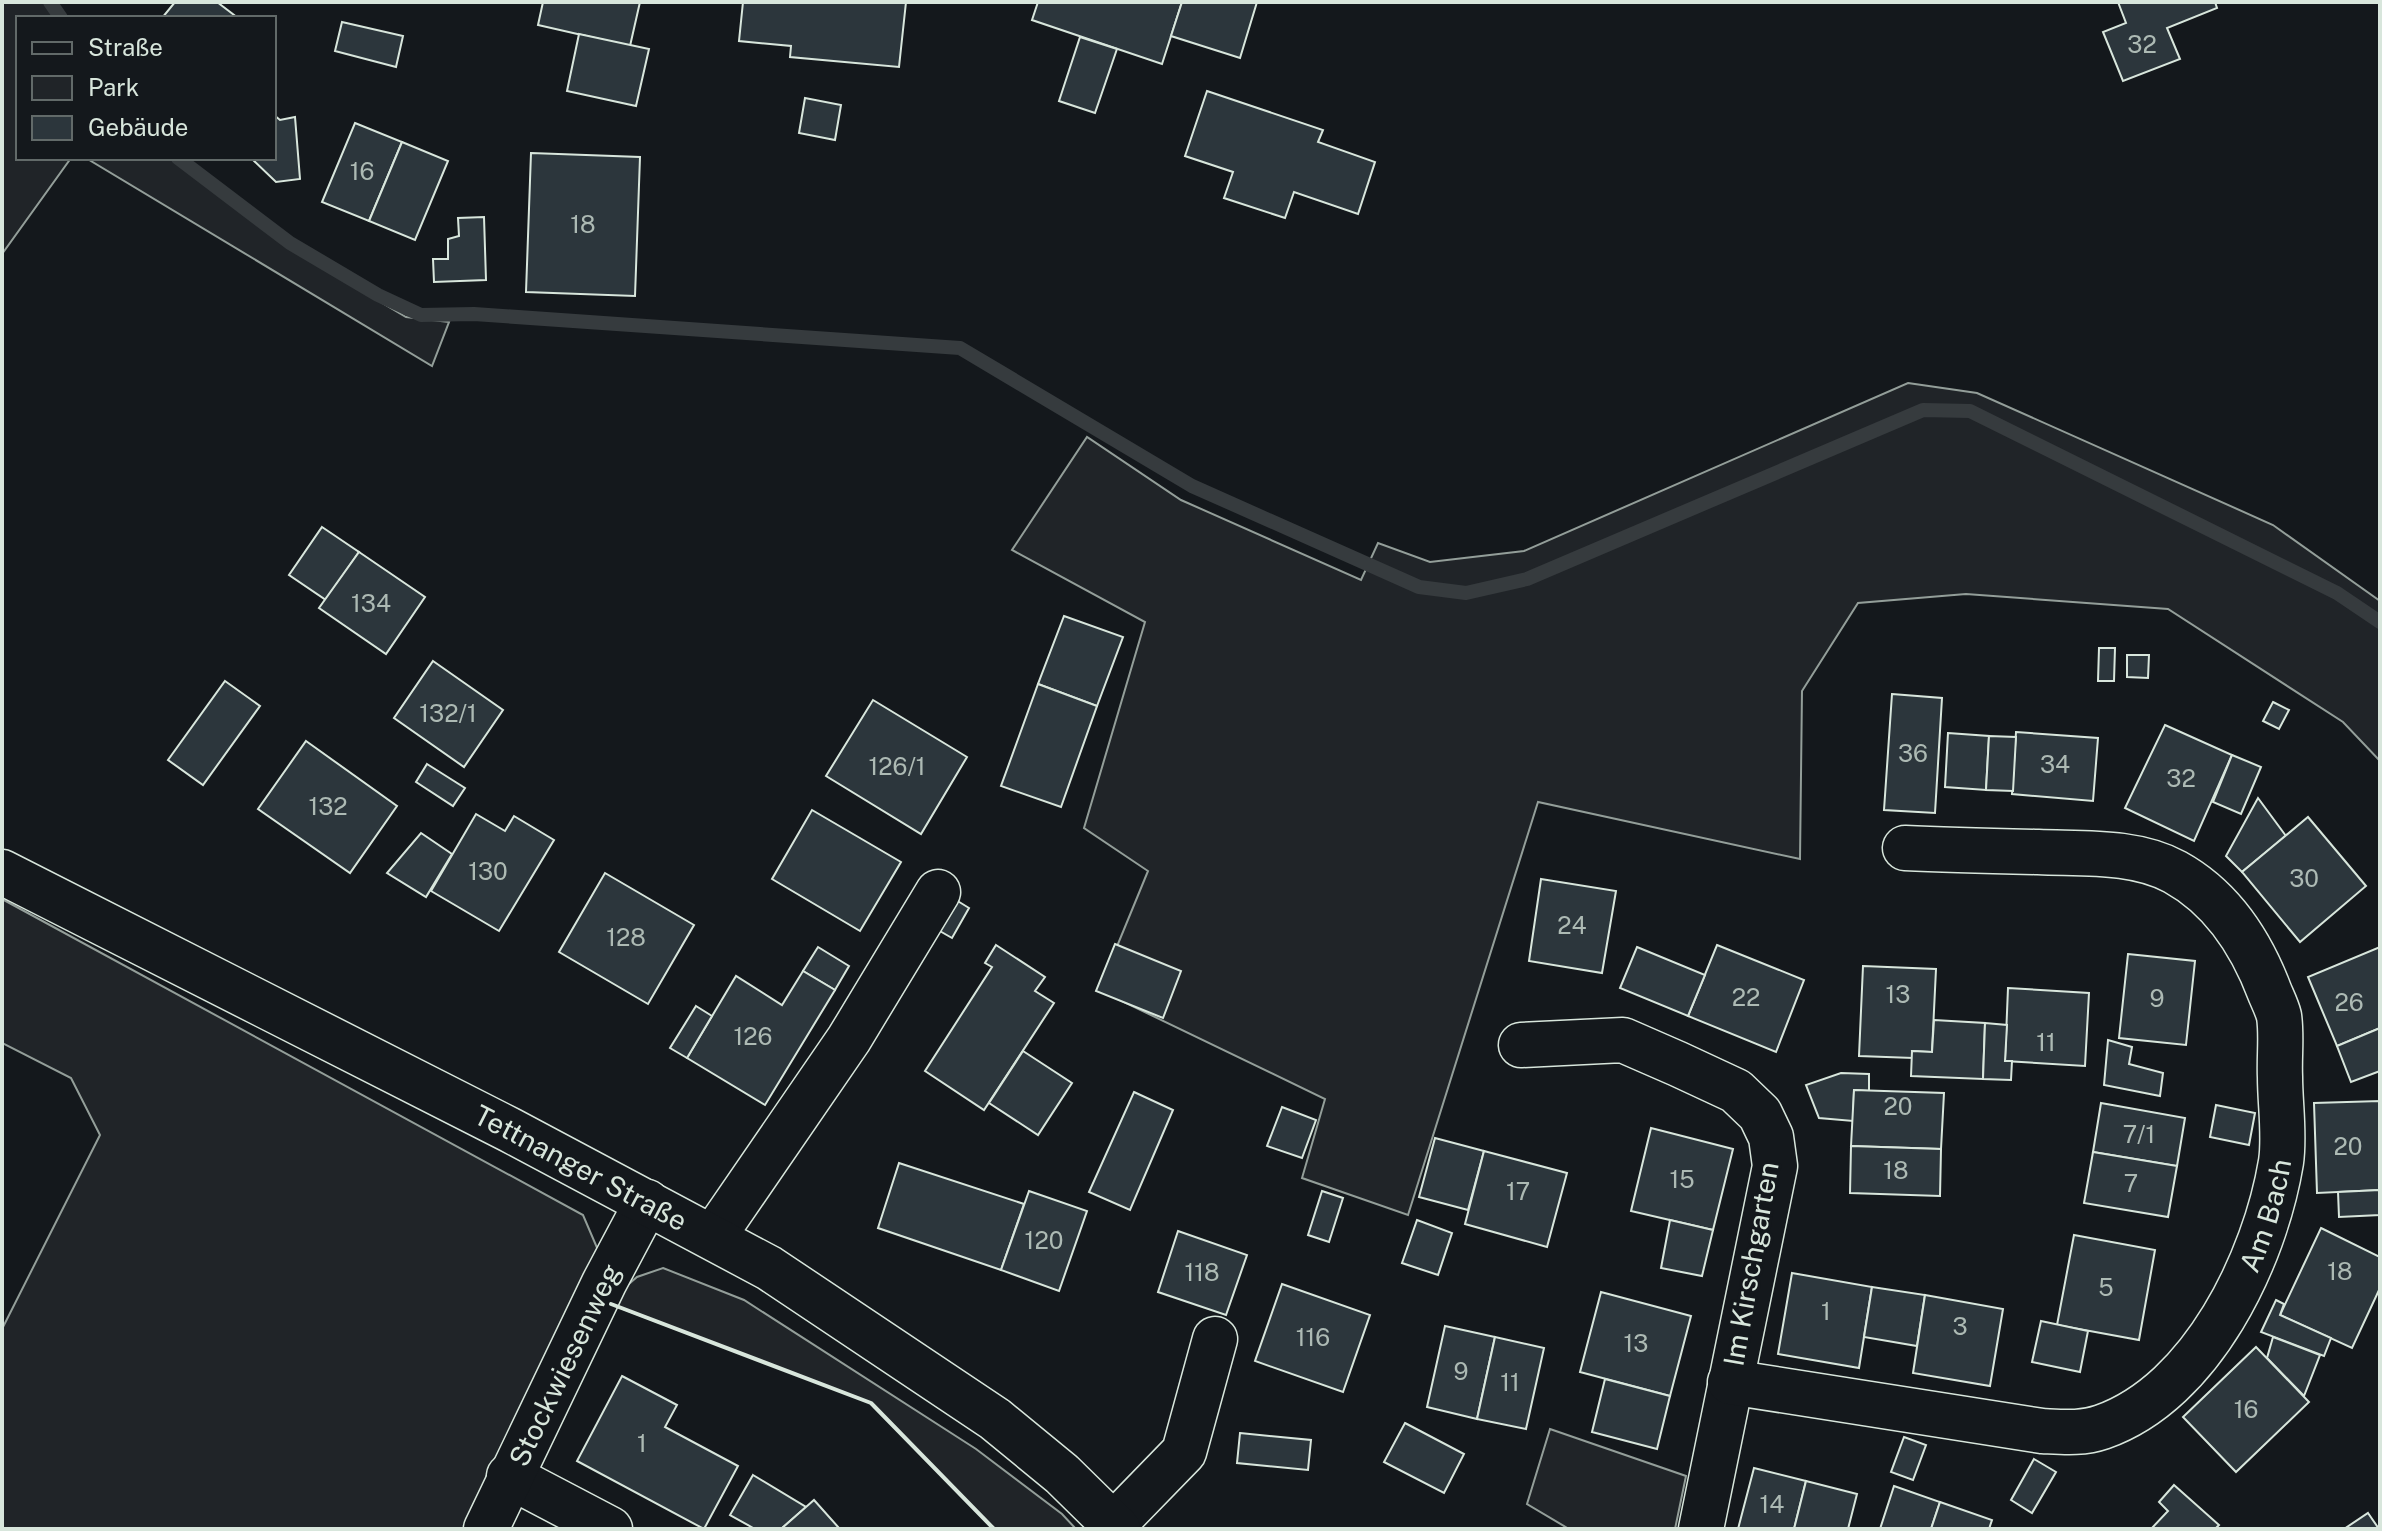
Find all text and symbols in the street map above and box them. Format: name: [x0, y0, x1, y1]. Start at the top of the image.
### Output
legend: [16, 16, 276, 160]
house number: 32: [2127, 30, 2157, 58]
text: Straße: [88, 33, 163, 61]
text: Park: [88, 73, 139, 101]
text: Gebäude: [88, 113, 188, 141]
house number: 16: [350, 157, 374, 185]
house number: 18: [570, 210, 596, 238]
house number: 134: [351, 589, 391, 617]
house number: 132/1: [419, 699, 477, 727]
house number: 36: [1898, 739, 1928, 767]
house number: 34: [2040, 750, 2070, 778]
house number: 126/1: [868, 752, 926, 780]
house number: 32: [2166, 764, 2196, 792]
house number: 132: [308, 792, 348, 820]
house number: 130: [468, 857, 508, 885]
house number: 30: [2289, 864, 2319, 892]
house number: 24: [1557, 911, 1587, 939]
house number: 128: [606, 923, 646, 951]
house number: 13: [1886, 980, 1910, 1008]
house number: 22: [1732, 983, 1760, 1011]
house number: 9: [2150, 984, 2165, 1012]
house number: 26: [2334, 988, 2364, 1016]
house number: 126: [733, 1022, 773, 1050]
house number: 11: [2036, 1028, 2056, 1056]
house number: 20: [1884, 1092, 1913, 1120]
street label: Tettnanger Straße: [469, 1098, 693, 1237]
house number: 7/1: [2123, 1120, 2155, 1148]
house number: 20: [2334, 1132, 2363, 1160]
house number: 18: [1883, 1156, 1909, 1184]
street label: Am Bach: [2232, 1156, 2297, 1277]
street label: Im Kirschgarten: [1716, 1159, 1785, 1369]
house number: 15: [1669, 1165, 1695, 1193]
house number: 7: [2124, 1169, 2138, 1197]
house number: 17: [1506, 1177, 1530, 1205]
house number: 120: [1025, 1226, 1063, 1254]
house number: 18: [2327, 1257, 2353, 1285]
street label: Stockwiesenweg: [502, 1258, 627, 1471]
house number: 118: [1184, 1258, 1220, 1286]
house number: 5: [2098, 1273, 2114, 1301]
house number: 1: [1821, 1297, 1831, 1325]
house number: 3: [1952, 1312, 1968, 1340]
house number: 116: [1296, 1323, 1330, 1351]
house number: 13: [1624, 1329, 1648, 1357]
house number: 9: [1454, 1357, 1469, 1385]
house number: 11: [1500, 1368, 1520, 1396]
house number: 16: [2234, 1395, 2258, 1423]
house number: 1: [637, 1429, 647, 1457]
house number: 14: [1760, 1490, 1784, 1518]

